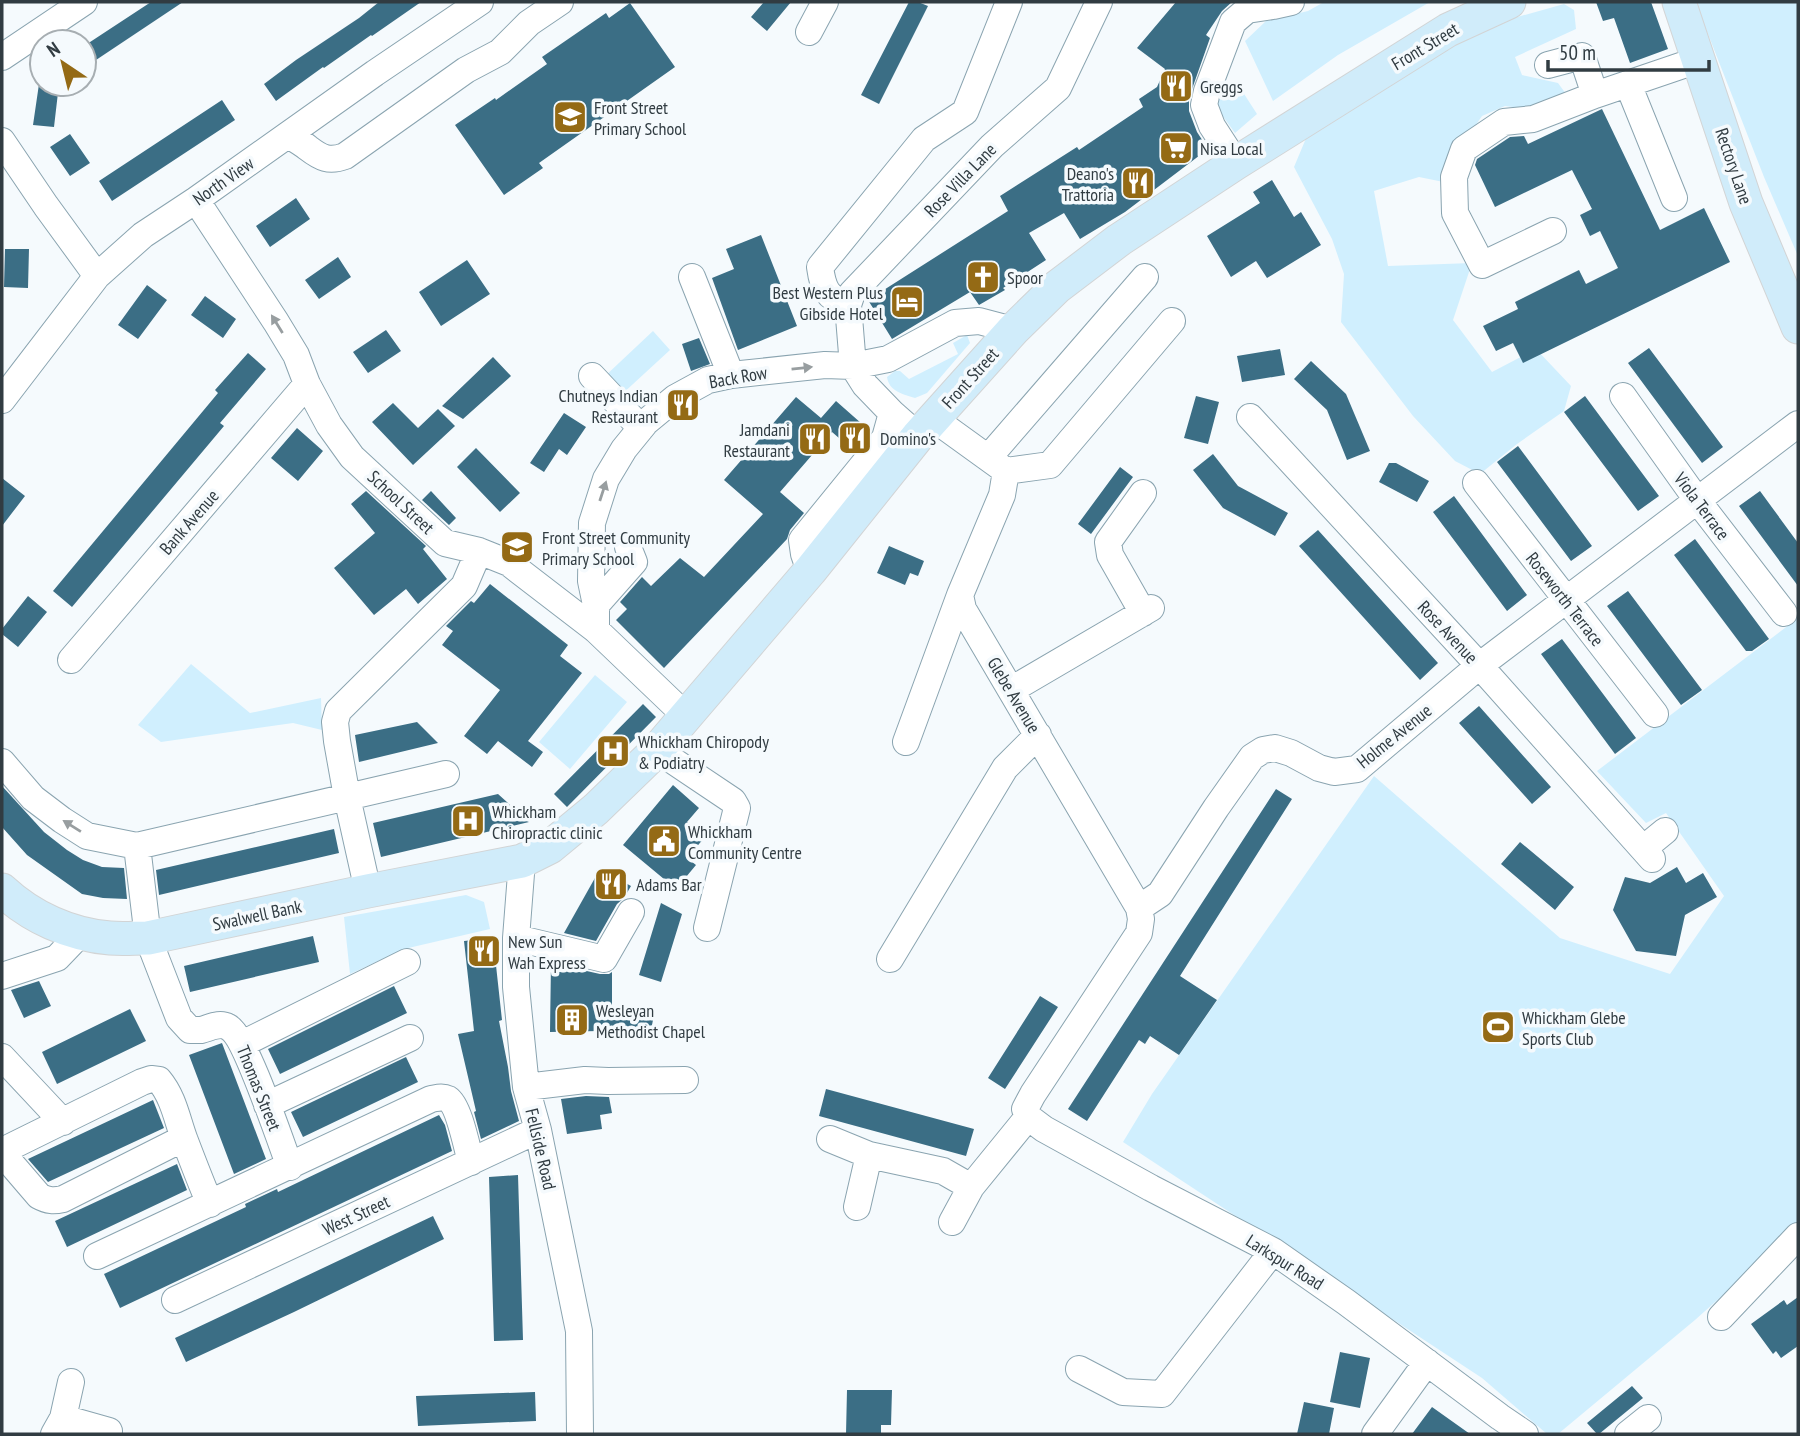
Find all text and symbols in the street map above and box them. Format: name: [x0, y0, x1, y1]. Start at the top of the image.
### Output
street label: Front Street: [1387, 17, 1463, 75]
north arrow: [28, 28, 98, 98]
scale bar: [1548, 28, 1709, 72]
text: N: [42, 36, 64, 62]
text: 50 m: [1559, 39, 1596, 66]
restaurant icon: Greggs: [1157, 67, 1195, 105]
place label: Greggs: [1200, 75, 1243, 98]
place label: Front Street Primary School: [594, 96, 687, 140]
school or university icon: Front Street Primary School: [551, 98, 589, 136]
street label: Rectory Lane: [1710, 125, 1758, 207]
supermarket icon: Nisa Local: [1157, 129, 1195, 167]
place label: Nisa Local: [1200, 137, 1264, 160]
street label: Rose Villa Lane: [919, 138, 1001, 222]
street label: North View: [188, 152, 258, 210]
place label: Deano's Trattoria: [1062, 162, 1114, 206]
restaurant icon: Deano's Trattoria: [1119, 164, 1157, 202]
church icon: Spoor: [964, 258, 1002, 296]
place label: Spoor: [1007, 266, 1043, 289]
place label: Best Western Plus Gibside Hotel: [772, 281, 884, 325]
hotel icon: Best Western Plus Gibside Hotel: [888, 283, 926, 321]
one-way arrow: [270, 314, 283, 333]
street label: Front Street: [937, 343, 1003, 413]
street label: Back Row: [707, 361, 769, 393]
one-way arrow: [791, 362, 813, 373]
place label: Chutneys Indian Restaurant: [558, 384, 658, 428]
restaurant icon: Chutneys Indian Restaurant: [664, 386, 702, 424]
place label: Jamdani Restaurant: [724, 418, 790, 462]
restaurant icon: Domino's: [836, 419, 874, 457]
restaurant icon: Jamdani Restaurant: [796, 420, 834, 458]
place label: Domino's: [880, 427, 936, 450]
street label: School Street: [363, 465, 439, 539]
street label: Viola Terrace: [1668, 467, 1735, 544]
one-way arrow: [598, 480, 608, 501]
street label: Bank Avenue: [154, 485, 224, 559]
place label: Front Street Community Primary School: [542, 526, 690, 570]
school or university icon: Front Street Community Primary School: [498, 528, 536, 566]
street label: Roseworth Terrace: [1521, 547, 1609, 651]
street label: Rose Avenue: [1413, 596, 1483, 668]
street label: Glebe Avenue: [982, 653, 1046, 737]
street label: Holme Avenue: [1352, 699, 1436, 773]
place label: Whickham Chiropody & Podiatry: [638, 730, 769, 774]
hospital icon: Whickham Chiropody & Podiatry: [594, 732, 632, 770]
place label: Whickham Chiropractic clinic: [492, 800, 603, 844]
hospital icon: Whickham Chiropractic clinic: [449, 802, 487, 840]
one-way arrow: [63, 820, 82, 833]
place label: Whickham Community Centre: [688, 820, 802, 864]
public building icon: Whickham Community Centre: [645, 822, 683, 860]
restaurant icon: Adams Bar: [592, 865, 630, 903]
place label: Adams Bar: [636, 873, 702, 896]
street label: Swalwell Bank: [210, 894, 304, 936]
place label: New Sun Wah Express: [508, 930, 586, 974]
restaurant icon: New Sun Wah Express: [465, 932, 503, 970]
place label: Wesleyan Methodist Chapel: [596, 999, 706, 1043]
building icon: Wesleyan Methodist Chapel: [553, 1001, 591, 1039]
place label: Whickham Glebe Sports Club: [1522, 1006, 1626, 1050]
sports icon: Whickham Glebe Sports Club: [1479, 1008, 1517, 1046]
street label: Thomas Street: [232, 1042, 287, 1134]
street label: Fellside Road: [520, 1106, 562, 1192]
street label: West Street: [319, 1190, 393, 1240]
street label: Larkspur Road: [1242, 1229, 1328, 1295]

